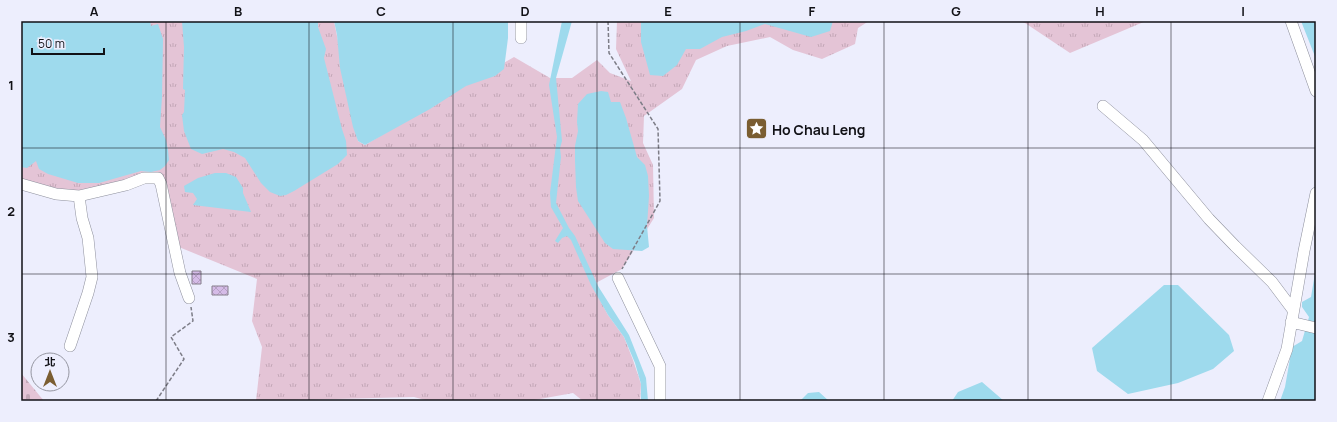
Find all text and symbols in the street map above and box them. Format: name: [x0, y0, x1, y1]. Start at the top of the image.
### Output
text: A: [90, 2, 99, 20]
text: B: [234, 2, 242, 20]
text: C: [376, 2, 386, 20]
text: D: [520, 2, 530, 20]
text: E: [664, 2, 672, 20]
text: F: [809, 2, 816, 20]
text: G: [951, 2, 961, 20]
text: H: [1095, 2, 1105, 20]
text: I: [1241, 2, 1245, 20]
scale bar: [32, 30, 104, 56]
text: 50 m: [38, 35, 65, 52]
text: 1: [8, 76, 14, 94]
place icon: Ho Chau Leng: [743, 116, 769, 142]
place label: Ho Chau Leng: [772, 120, 865, 139]
text: 2: [7, 202, 15, 220]
text: 3: [7, 328, 15, 346]
north arrow: [30, 352, 70, 392]
text: 北: [45, 354, 56, 369]

